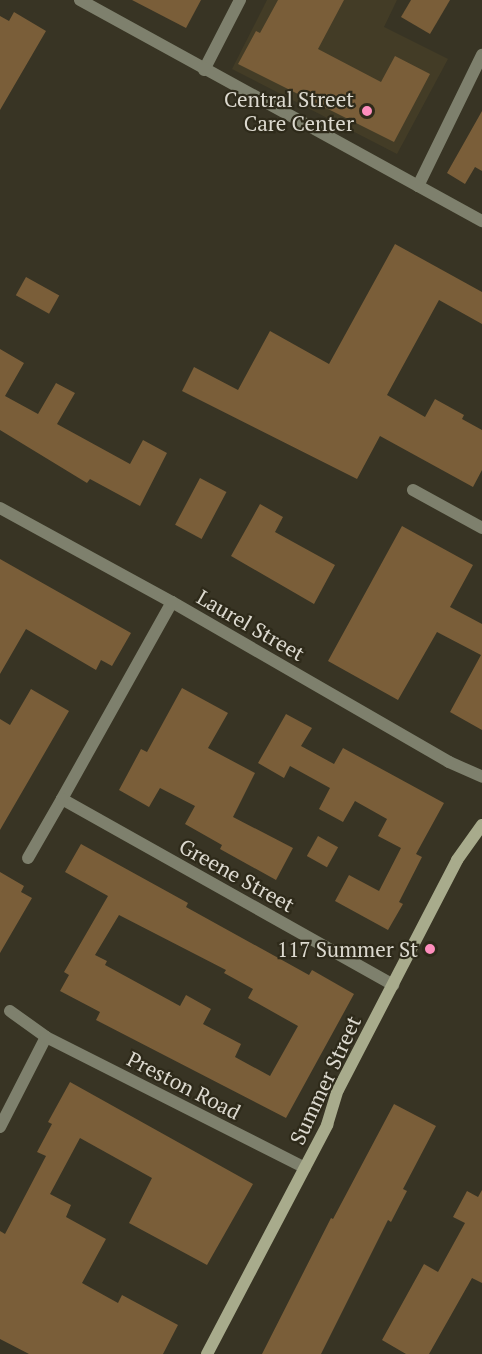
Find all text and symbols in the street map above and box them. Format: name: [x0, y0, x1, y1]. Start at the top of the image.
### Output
place label: Central Street Care Center: [224, 86, 354, 136]
marker: Central Street Care Center: [358, 102, 376, 120]
street label: Laurel Street: [193, 584, 309, 666]
street label: Greene Street: [175, 833, 299, 917]
place label: 117 Summer St: [277, 936, 418, 962]
marker: 117 Summer St: [423, 942, 437, 956]
street label: Summer Street: [284, 1012, 366, 1148]
street label: Preston Road: [123, 1046, 245, 1124]

